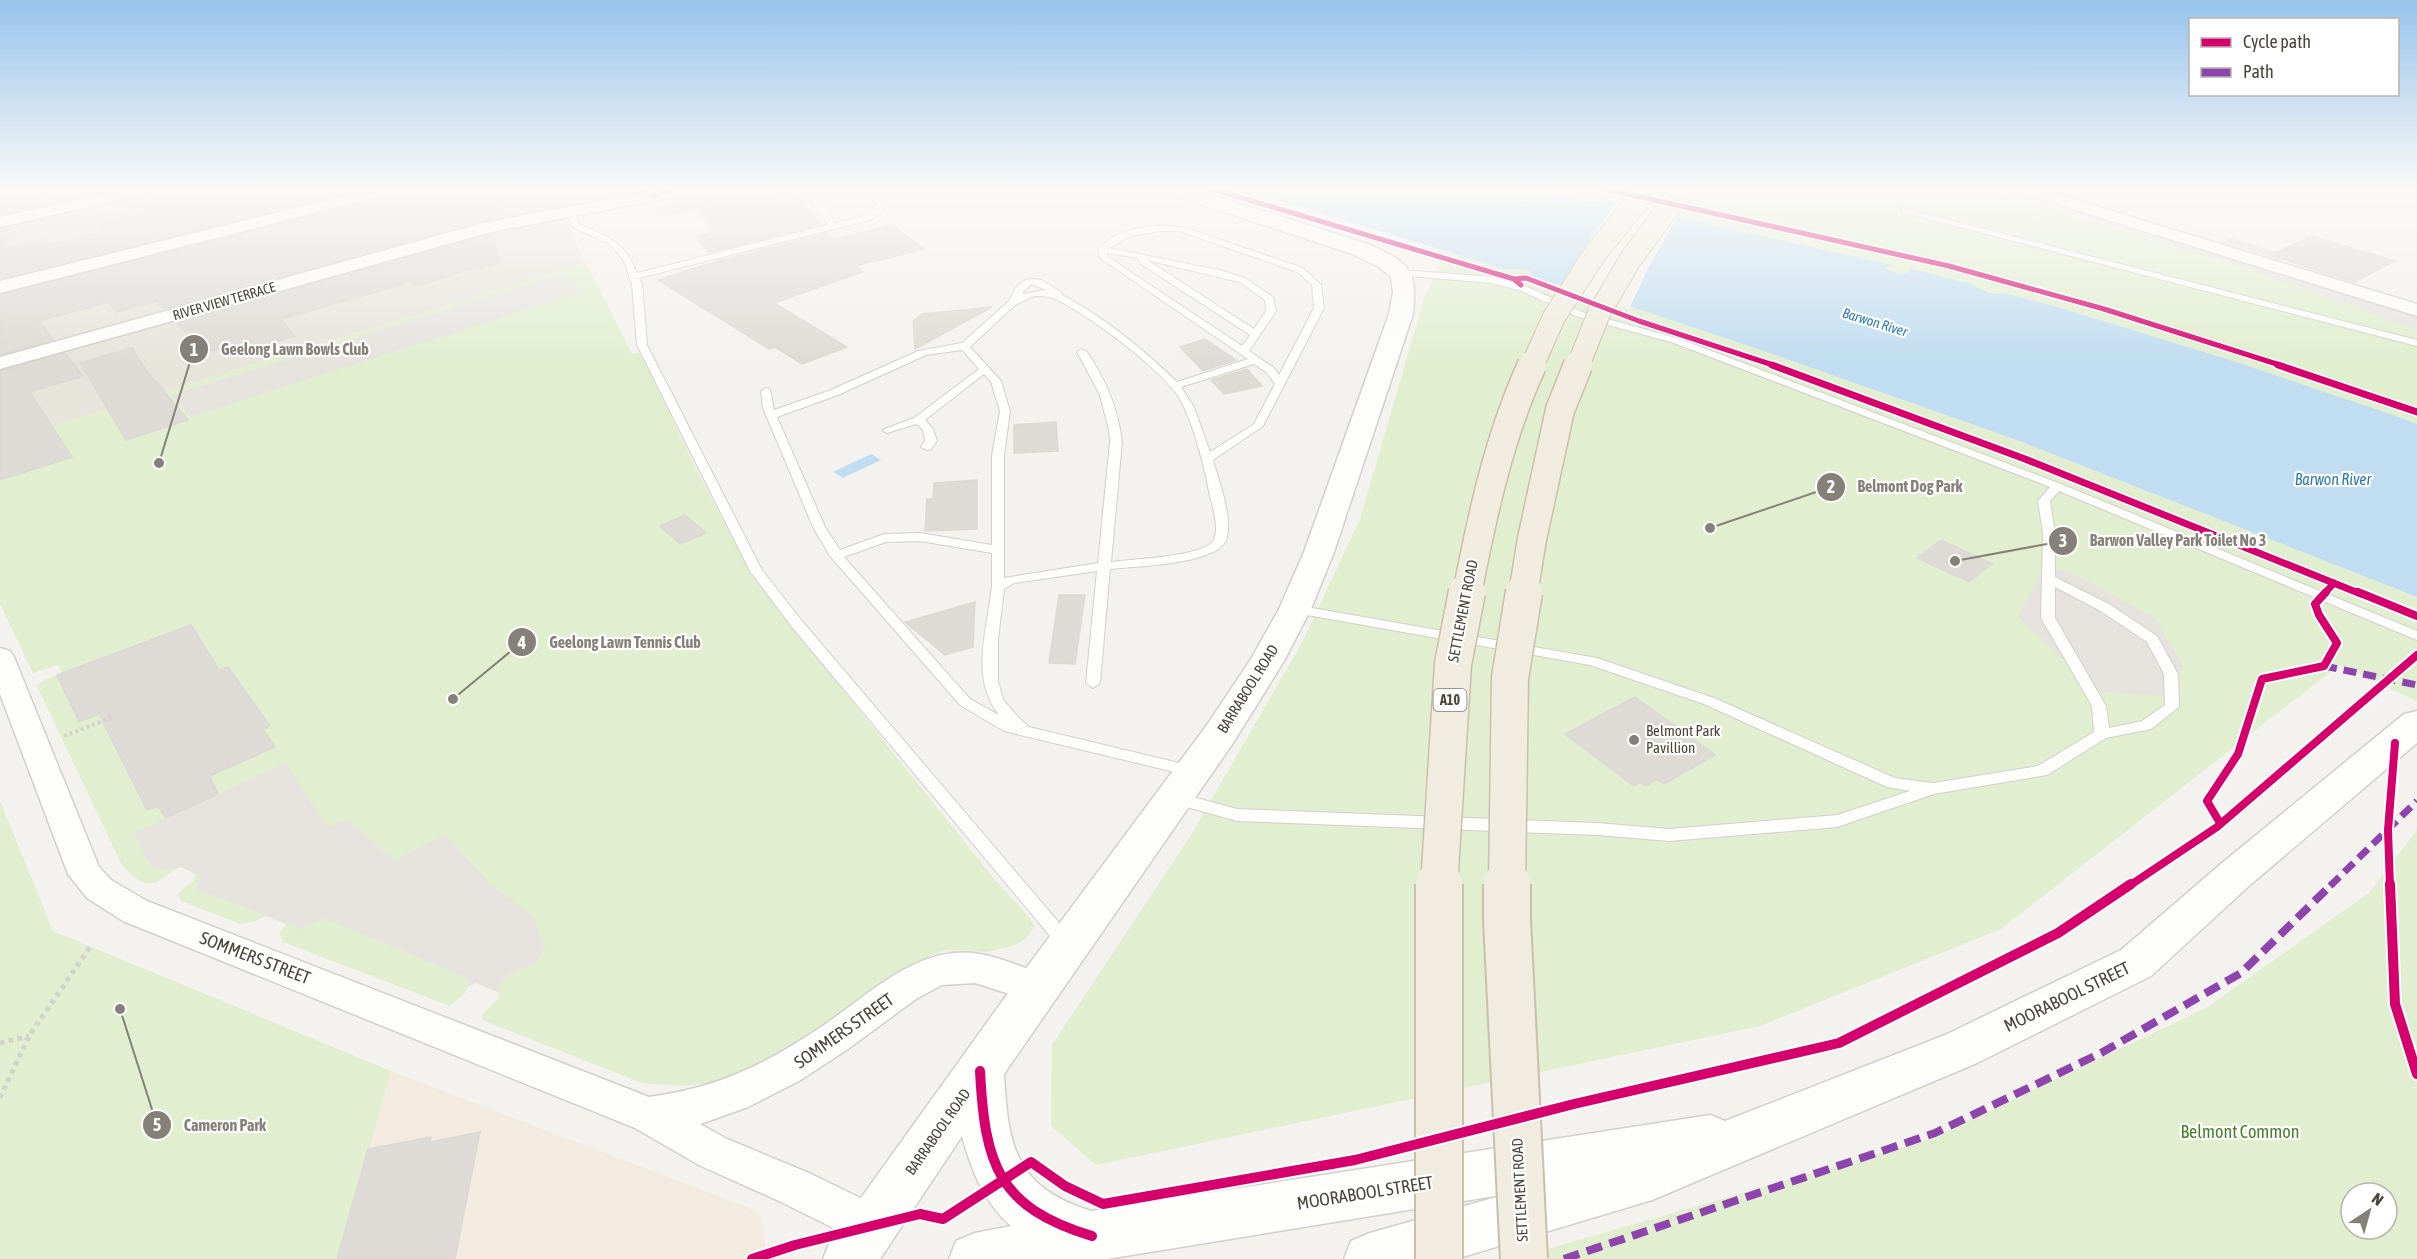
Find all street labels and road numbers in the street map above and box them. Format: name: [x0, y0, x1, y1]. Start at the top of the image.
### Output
street label: RIVER VIEW TERRACE: [171, 279, 277, 323]
street label: SETTLEMENT ROAD: [1444, 558, 1481, 664]
street label: BARRABOOL ROAD: [1214, 641, 1282, 736]
road number: A10: [1434, 689, 1466, 711]
street label: SOMMERS STREET: [197, 927, 313, 988]
street label: MOORABOOL STREET: [2000, 957, 2133, 1036]
street label: SOMMERS STREET: [790, 989, 898, 1073]
street label: BARRABOOL ROAD: [902, 1085, 974, 1178]
street label: SETTLEMENT ROAD: [1508, 1138, 1531, 1242]
street label: MOORABOOL STREET: [1295, 1171, 1435, 1214]

